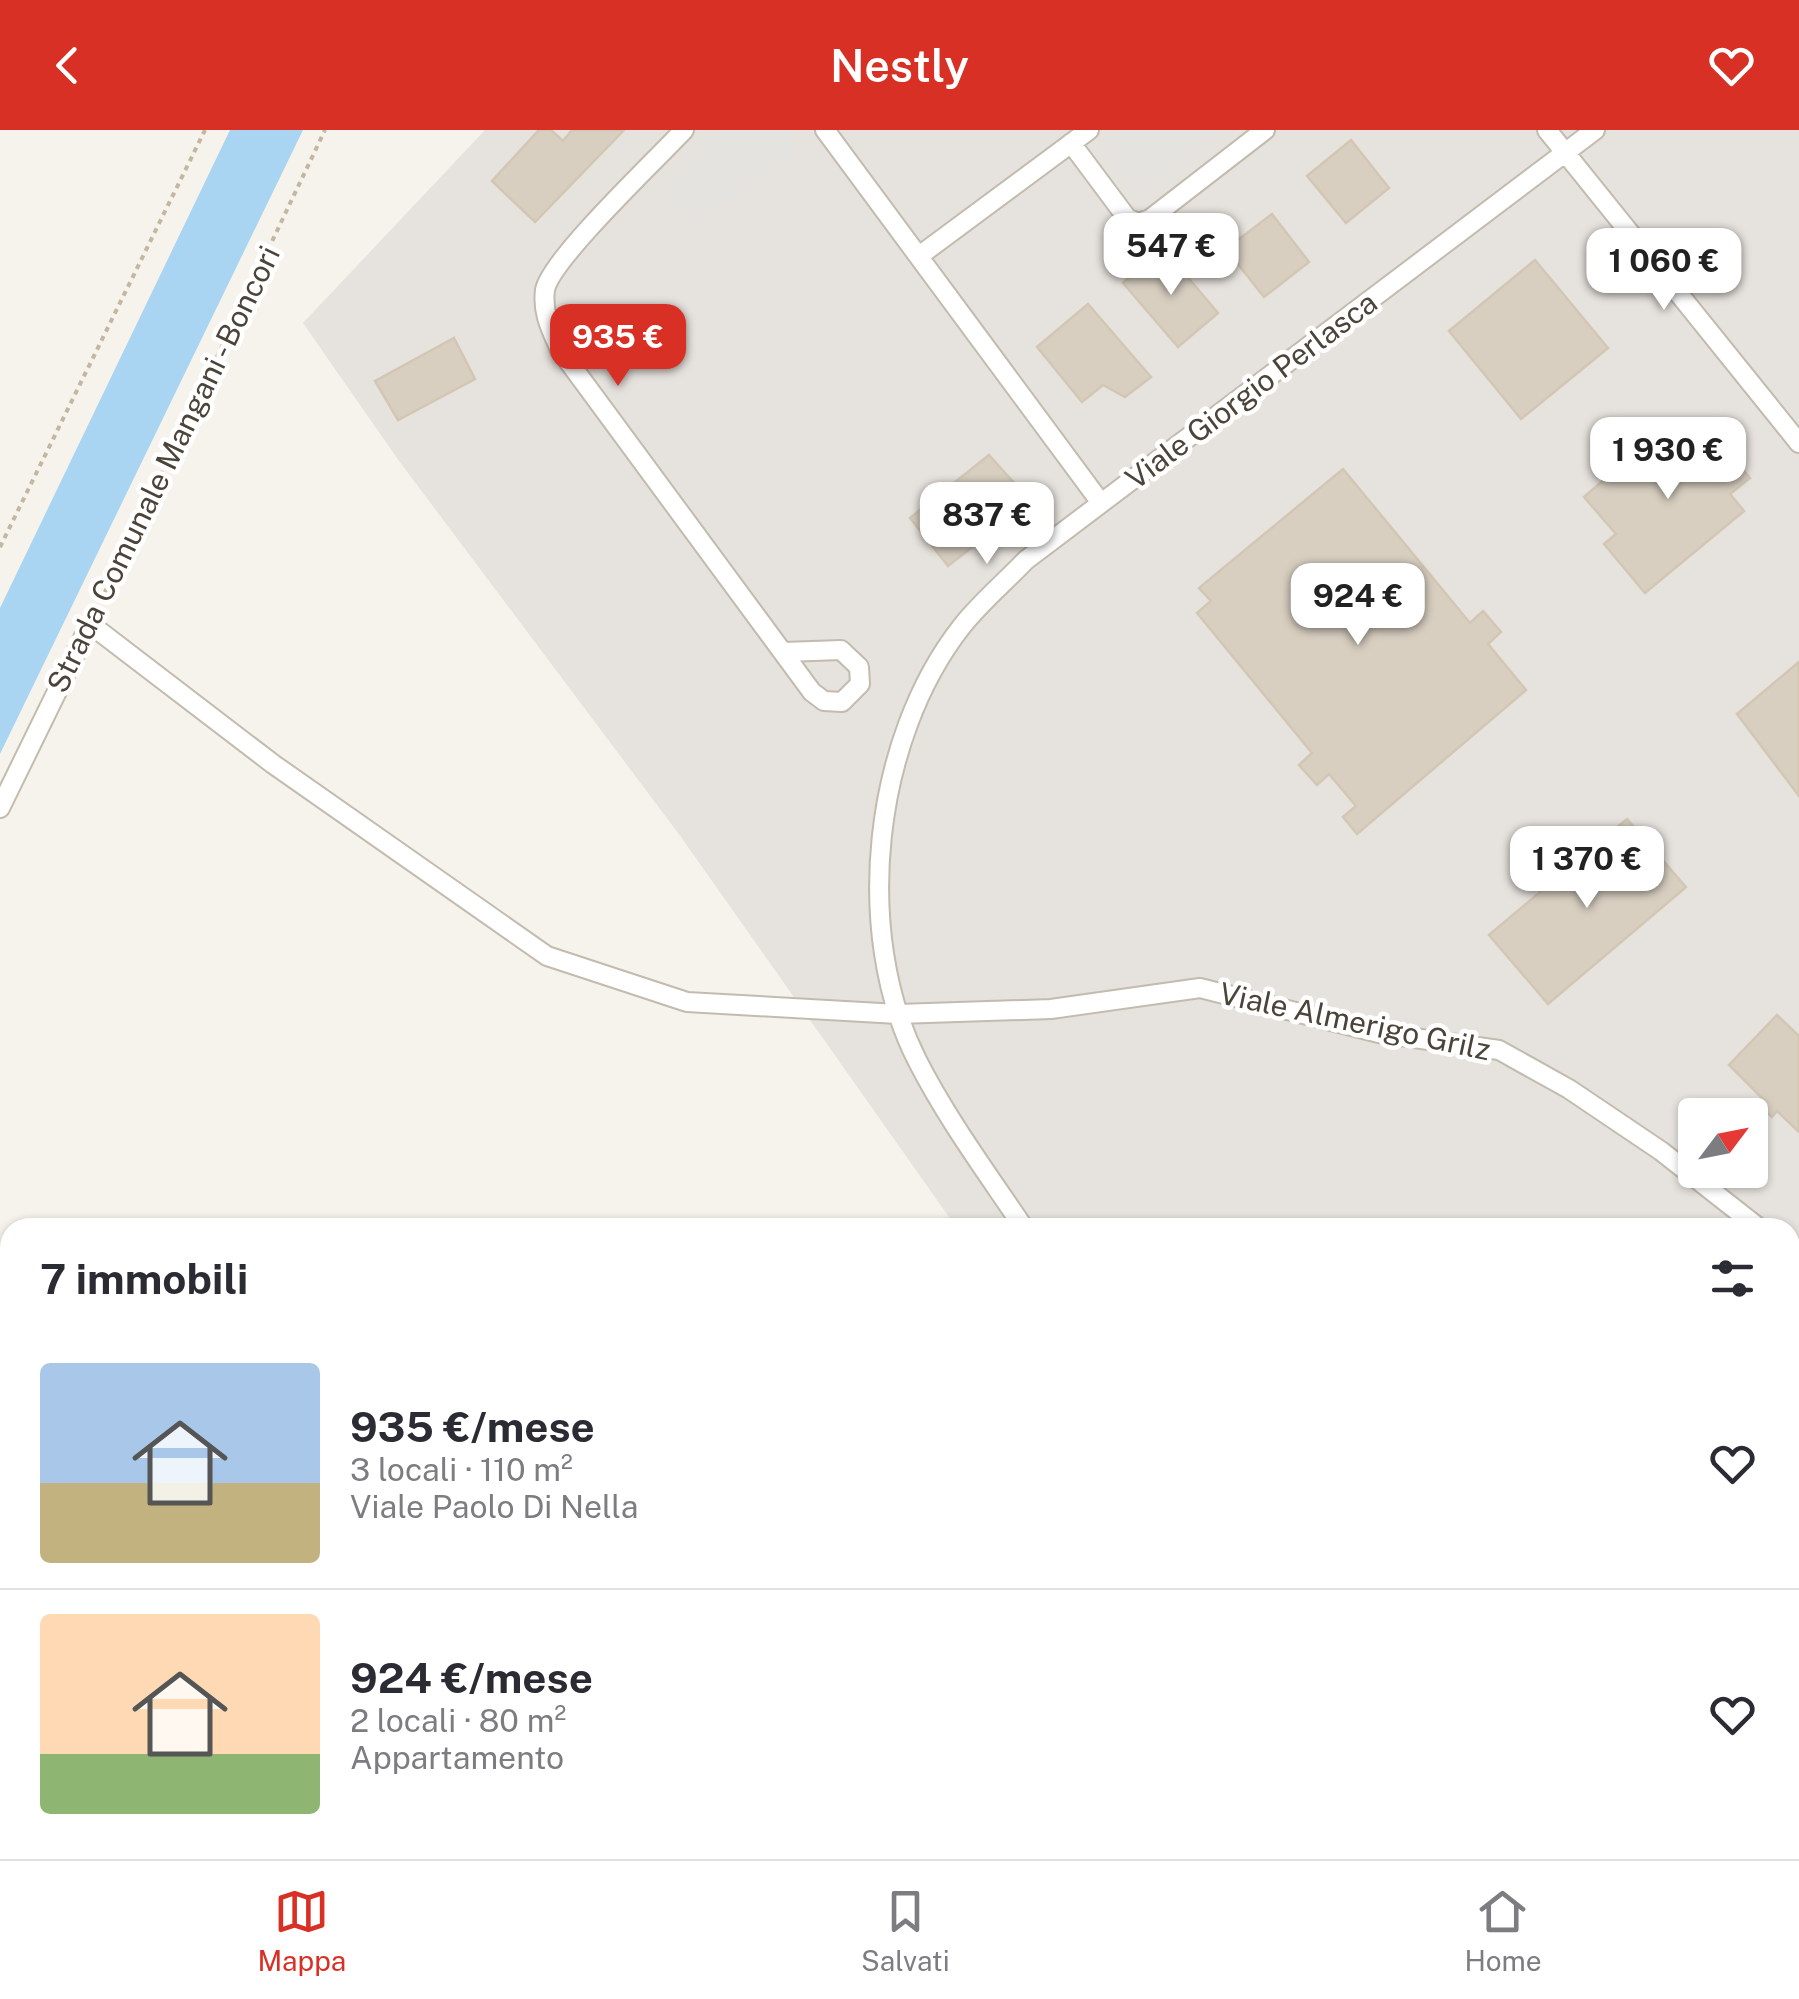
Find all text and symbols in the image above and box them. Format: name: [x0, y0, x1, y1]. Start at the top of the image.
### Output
icon: back: [40, 38, 95, 93]
icon: heart: [1704, 38, 1759, 93]
text: Nestly: [830, 39, 969, 92]
pin: 547 €: [1101, 213, 1241, 298]
text: 547 €: [1126, 227, 1216, 264]
pin: 1 060 €: [1572, 228, 1756, 313]
street label: Strada Comunale Mangani - Boncori: [39, 240, 287, 698]
text: 1 060 €: [1608, 242, 1720, 279]
street label: Viale Giorgio Perlasca: [1118, 284, 1384, 496]
pin: 935 €: [548, 304, 688, 389]
text: 935 €: [572, 318, 664, 355]
pin: 1 930 €: [1576, 417, 1760, 502]
text: 1 930 €: [1612, 431, 1724, 468]
pin: 837 €: [917, 482, 1057, 567]
text: 837 €: [942, 496, 1032, 533]
pin: 924 €: [1288, 563, 1428, 648]
text: 924 €: [1313, 577, 1403, 614]
pin: 1 370 €: [1495, 826, 1679, 911]
text: 1 370 €: [1532, 840, 1642, 877]
street label: Viale Almerigo Grilz: [1216, 975, 1494, 1067]
north arrow: [1678, 1098, 1768, 1188]
map controls: [1678, 1098, 1768, 1188]
icon: filters: [1705, 1251, 1760, 1306]
text: 7 immobili: [40, 1254, 248, 1303]
text: 935 €/mese: [350, 1402, 595, 1451]
icon: home: [120, 1403, 240, 1523]
icon: heart: [1705, 1436, 1760, 1491]
text: 3 locali · 110 m²: [350, 1451, 573, 1488]
text: Viale Paolo Di Nella: [350, 1488, 639, 1525]
text: 924 €/mese: [350, 1653, 593, 1702]
icon: home: [120, 1654, 240, 1774]
icon: heart: [1705, 1687, 1760, 1742]
text: 2 locali · 80 m²: [350, 1702, 566, 1739]
text: Appartamento: [350, 1739, 564, 1776]
tab: Mappa: [257, 1884, 346, 1977]
tab: Salvati: [861, 1884, 950, 1977]
tab: Home: [1464, 1884, 1542, 1977]

